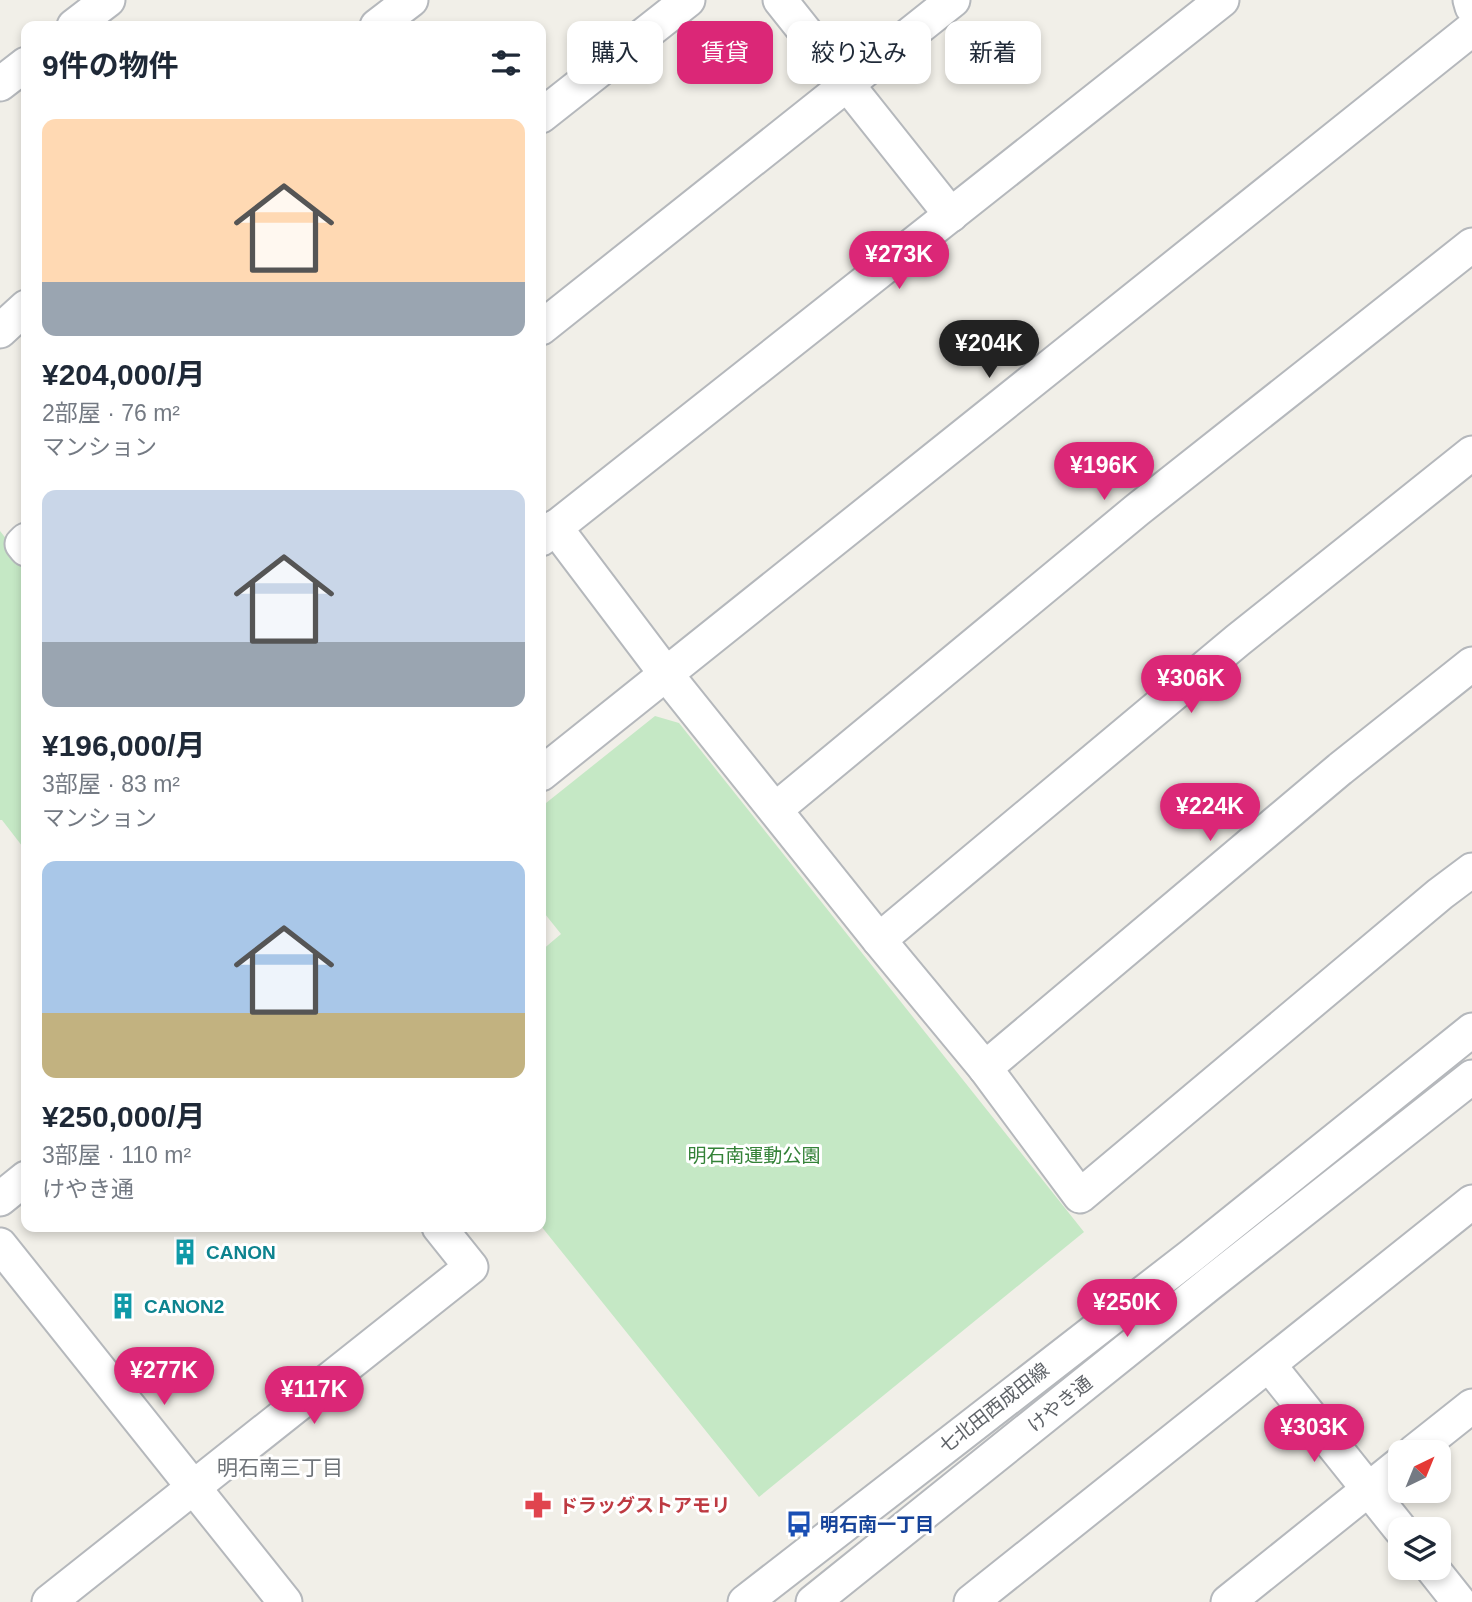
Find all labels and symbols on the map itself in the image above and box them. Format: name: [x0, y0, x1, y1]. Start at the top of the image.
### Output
pin: ¥273K: [850, 232, 948, 291]
pin: ¥204K: [940, 320, 1038, 380]
pin: ¥196K: [1055, 442, 1153, 502]
pin: ¥306K: [1142, 656, 1240, 715]
pin: ¥224K: [1161, 784, 1259, 843]
park label: 明石南運動公園: [687, 1145, 821, 1166]
building icon: CANON: [170, 1237, 200, 1267]
place label: CANON: [206, 1242, 276, 1263]
pin: ¥250K: [1078, 1280, 1176, 1339]
building icon: CANON2: [108, 1291, 138, 1321]
place label: CANON2: [144, 1296, 224, 1317]
pin: ¥277K: [115, 1348, 213, 1407]
street label: 七北田西成田線: [935, 1359, 1053, 1457]
pin: ¥117K: [265, 1366, 363, 1426]
street label: けやき通: [1024, 1372, 1096, 1436]
pin: ¥303K: [1265, 1404, 1363, 1464]
north arrow: [1388, 1440, 1451, 1503]
district label: 明石南三丁目: [217, 1456, 343, 1479]
pharmacy icon: ドラッグストアモリ: [523, 1490, 553, 1520]
place label: ドラッグストアモリ: [559, 1495, 730, 1516]
bus stop icon: 明石南一丁目: [784, 1509, 814, 1539]
place label: 明石南一丁目: [820, 1514, 934, 1535]

